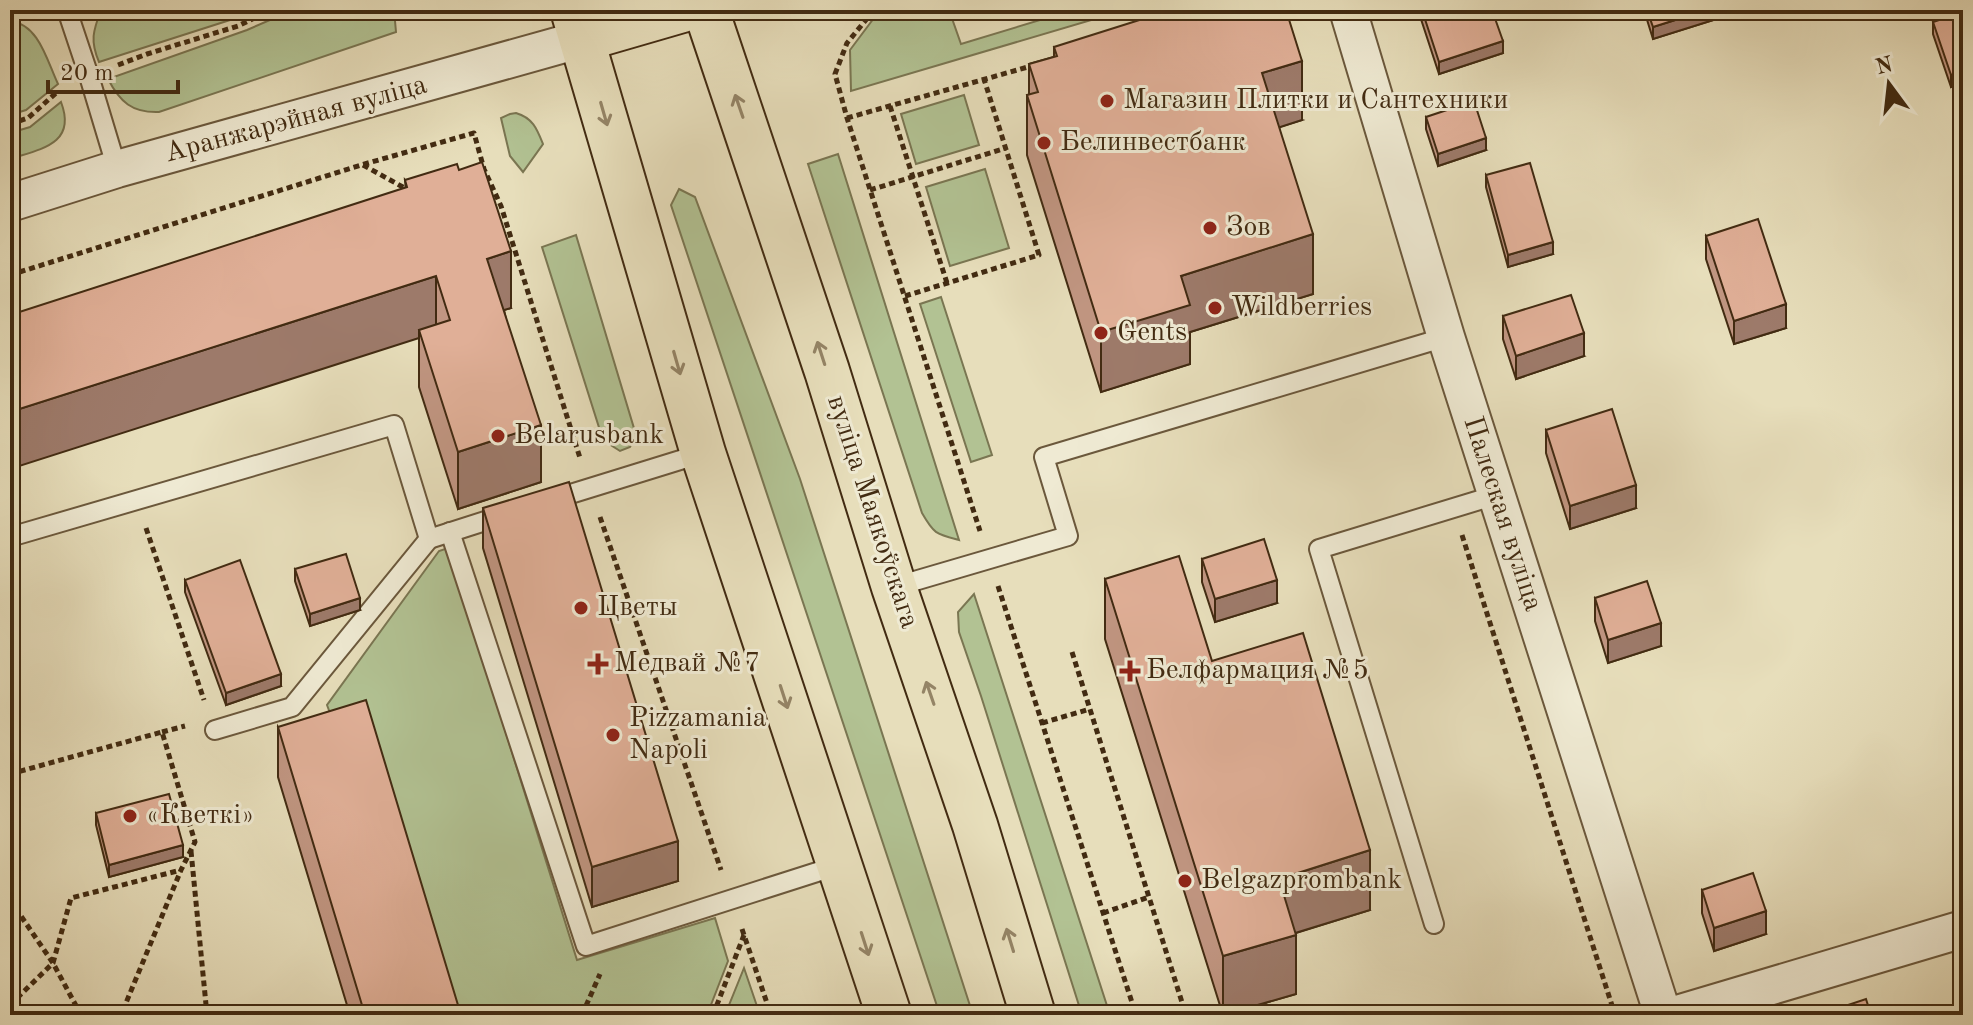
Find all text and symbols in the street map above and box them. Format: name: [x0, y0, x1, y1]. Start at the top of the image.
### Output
scale bar: [48, 44, 178, 94]
north arrow: [1849, 44, 1929, 124]
text: N: [1873, 54, 1895, 79]
text: 20 m: [60, 62, 114, 86]
street label: Аранжарэйная вуліца: [162, 71, 430, 168]
place label: Магазин Плитки и Сантехники: [1123, 87, 1508, 115]
marker: Магазин Плитки и Сантехники: [1098, 92, 1116, 110]
one-way arrow: [730, 94, 745, 119]
one-way arrow: [597, 100, 612, 126]
place label: Белинвестбанк: [1060, 129, 1246, 157]
marker: Белинвестбанк: [1035, 134, 1053, 152]
place label: Зов: [1226, 214, 1271, 242]
marker: Зов: [1201, 219, 1219, 237]
place label: Wildberries: [1231, 294, 1372, 322]
marker: Wildberries: [1206, 299, 1224, 317]
place label: Gents: [1117, 319, 1187, 347]
marker: Gents: [1092, 324, 1110, 342]
one-way arrow: [812, 340, 827, 365]
one-way arrow: [670, 350, 685, 376]
street label: вуліца Маякоўскага: [821, 392, 923, 632]
street label: Палеская вуліца: [1457, 413, 1547, 615]
place label: Belarusbank: [514, 422, 664, 450]
marker: Belarusbank: [489, 427, 507, 445]
place label: Цветы: [597, 594, 677, 622]
marker: Цветы: [572, 599, 590, 617]
place label: Медвай №7: [614, 650, 760, 678]
marker: Медвай №7: [589, 655, 607, 673]
place label: Белфармация №5: [1146, 657, 1369, 685]
marker: Белфармация №5: [1121, 662, 1139, 680]
one-way arrow: [922, 681, 937, 706]
one-way arrow: [777, 684, 792, 709]
place label: Pizzamania Napoli: [629, 705, 767, 765]
marker: Pizzamania Napoli: [604, 726, 622, 744]
place label: «Кветкі»: [146, 802, 254, 830]
marker: «Кветкі»: [121, 807, 139, 825]
place label: Belgazprombank: [1201, 867, 1402, 895]
marker: Belgazprombank: [1176, 872, 1194, 890]
one-way arrow: [1002, 928, 1017, 954]
one-way arrow: [859, 931, 874, 956]

